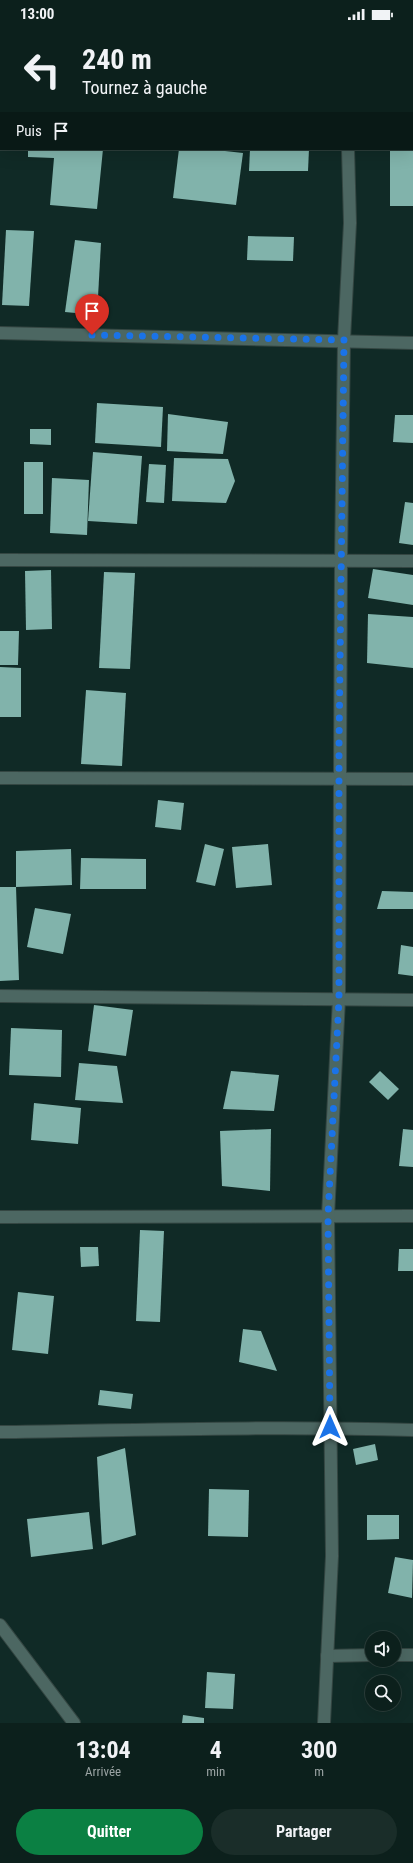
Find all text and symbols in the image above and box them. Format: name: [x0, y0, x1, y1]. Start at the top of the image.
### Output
text: 13:00: [20, 5, 54, 23]
text: 240 m: [82, 43, 152, 76]
icon: left: [16, 44, 68, 96]
text: Tournez à gauche: [82, 77, 207, 98]
icon: arrive: [50, 120, 72, 142]
text: Puis: [16, 122, 42, 140]
pin: [75, 294, 109, 335]
icon: arrive: [81, 300, 103, 322]
position arrow: [309, 1406, 351, 1448]
map controls: [365, 1631, 401, 1711]
button: sound: [365, 1631, 401, 1667]
button: search: [365, 1675, 401, 1711]
text: 13:04: [76, 1736, 131, 1764]
text: 4: [210, 1736, 222, 1764]
text: 300: [301, 1736, 337, 1764]
text: Arrivée: [85, 1764, 121, 1779]
text: min: [206, 1764, 225, 1779]
text: m: [314, 1764, 324, 1779]
button: Quitter: [16, 1809, 203, 1855]
button: Partager: [211, 1809, 397, 1855]

